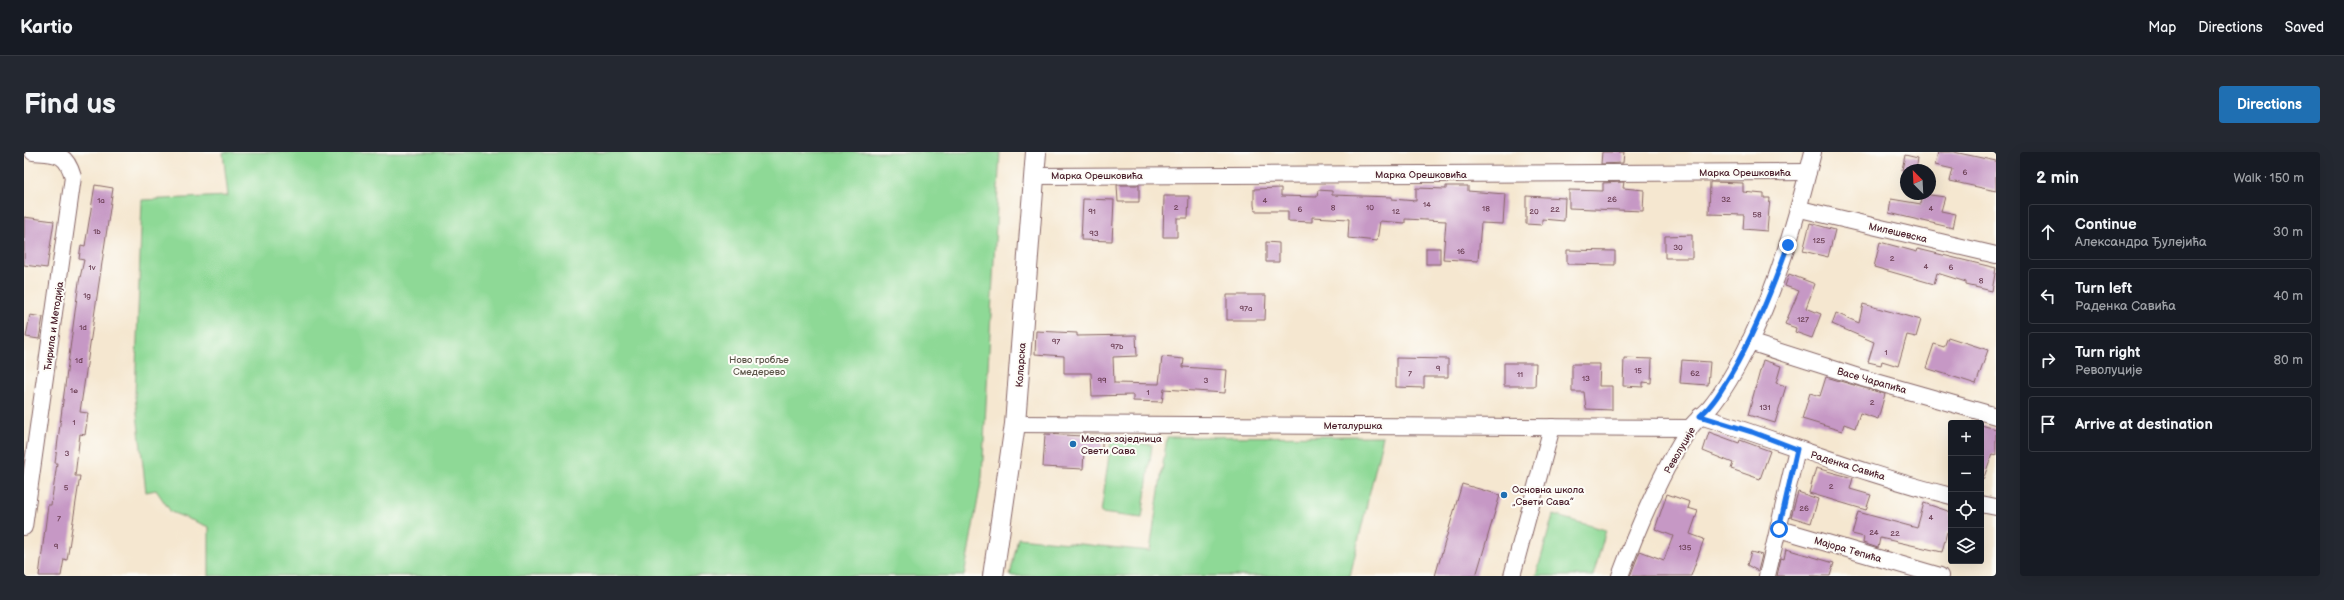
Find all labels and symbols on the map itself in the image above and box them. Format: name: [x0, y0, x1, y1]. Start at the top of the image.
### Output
north arrow: [1900, 164, 1936, 200]
street label: Марка Орешковића: [1699, 167, 1791, 179]
house number: 6: [1963, 168, 1968, 177]
street label: Марка Орешковића: [1375, 169, 1467, 181]
street label: Марка Орешковића: [1051, 170, 1143, 182]
house number: 26: [1607, 195, 1617, 204]
house number: 32: [1721, 195, 1731, 204]
house number: 1a: [97, 196, 105, 205]
house number: 4: [1263, 196, 1268, 205]
house number: 14: [1423, 200, 1431, 209]
house number: 2: [1174, 203, 1179, 212]
house number: 8: [1331, 203, 1336, 212]
house number: 10: [1366, 203, 1374, 212]
house number: 18: [1482, 204, 1490, 213]
house number: 4: [1929, 204, 1934, 213]
house number: 6: [1298, 205, 1303, 214]
house number: 22: [1550, 205, 1560, 214]
house number: 91: [1088, 207, 1096, 216]
house number: 12: [1392, 207, 1400, 216]
house number: 20: [1529, 207, 1539, 216]
house number: 58: [1752, 210, 1762, 219]
street label: Милешевска: [1867, 220, 1928, 246]
house number: 1b: [93, 227, 101, 236]
house number: 93: [1089, 229, 1099, 238]
route end: [1779, 236, 1797, 254]
house number: 125: [1813, 236, 1826, 245]
house number: 30: [1673, 243, 1683, 252]
house number: 16: [1457, 247, 1465, 256]
house number: 2: [1890, 254, 1895, 263]
house number: 4: [1924, 262, 1929, 271]
house number: 1v: [89, 263, 96, 272]
house number: 6: [1949, 263, 1954, 272]
house number: 8: [1979, 276, 1984, 285]
street label: Ћирила и Методија: [42, 281, 66, 371]
house number: 1g: [83, 291, 91, 300]
house number: 97a: [1239, 304, 1253, 313]
house number: 127: [1797, 315, 1809, 324]
house number: 1d: [79, 323, 87, 332]
house number: 97: [1052, 337, 1060, 346]
street label: Коларска: [1013, 342, 1029, 388]
house number: 97b: [1110, 342, 1124, 351]
house number: 1: [1884, 348, 1888, 357]
park label: Ново гробље Смедерево: [729, 354, 789, 378]
house number: 1đ: [75, 356, 83, 365]
house number: 9: [1436, 364, 1441, 373]
street label: Васе Чарапића: [1836, 365, 1908, 397]
house number: 15: [1634, 366, 1642, 375]
house number: 7: [1408, 369, 1412, 378]
house number: 62: [1690, 369, 1700, 378]
house number: 11: [1517, 370, 1523, 379]
house number: 13: [1582, 374, 1590, 383]
house number: 99: [1097, 376, 1107, 385]
house number: 3: [1204, 376, 1209, 385]
house number: 1e: [70, 386, 78, 395]
house number: 1: [1146, 388, 1150, 397]
house number: 2: [1870, 398, 1875, 407]
house number: 131: [1759, 403, 1771, 412]
house number: 1: [72, 418, 76, 427]
street label: Металуршка: [1324, 420, 1383, 432]
street label: Револуције: [1662, 425, 1698, 476]
place label: Месна заједница Свети Сава: [1081, 433, 1162, 457]
marker: Месна заједница Свети Сава: [1068, 439, 1078, 449]
house number: 3: [65, 449, 70, 458]
street label: Раденка Савића: [1809, 449, 1887, 483]
house number: 2: [1829, 482, 1834, 491]
house number: 5: [64, 483, 69, 492]
place label: Основна школа „Свети Сава”: [1512, 484, 1584, 508]
marker: Основна школа „Свети Сава”: [1499, 490, 1509, 500]
house number: 26: [1799, 504, 1809, 513]
house number: 4: [1929, 513, 1934, 522]
house number: 7: [57, 514, 61, 523]
route start: [1770, 520, 1788, 538]
house number: 24: [1869, 528, 1879, 537]
house number: 22: [1890, 529, 1900, 538]
street label: Мајора Тепића: [1813, 535, 1883, 565]
house number: 9: [54, 542, 59, 551]
house number: 135: [1679, 543, 1692, 552]

